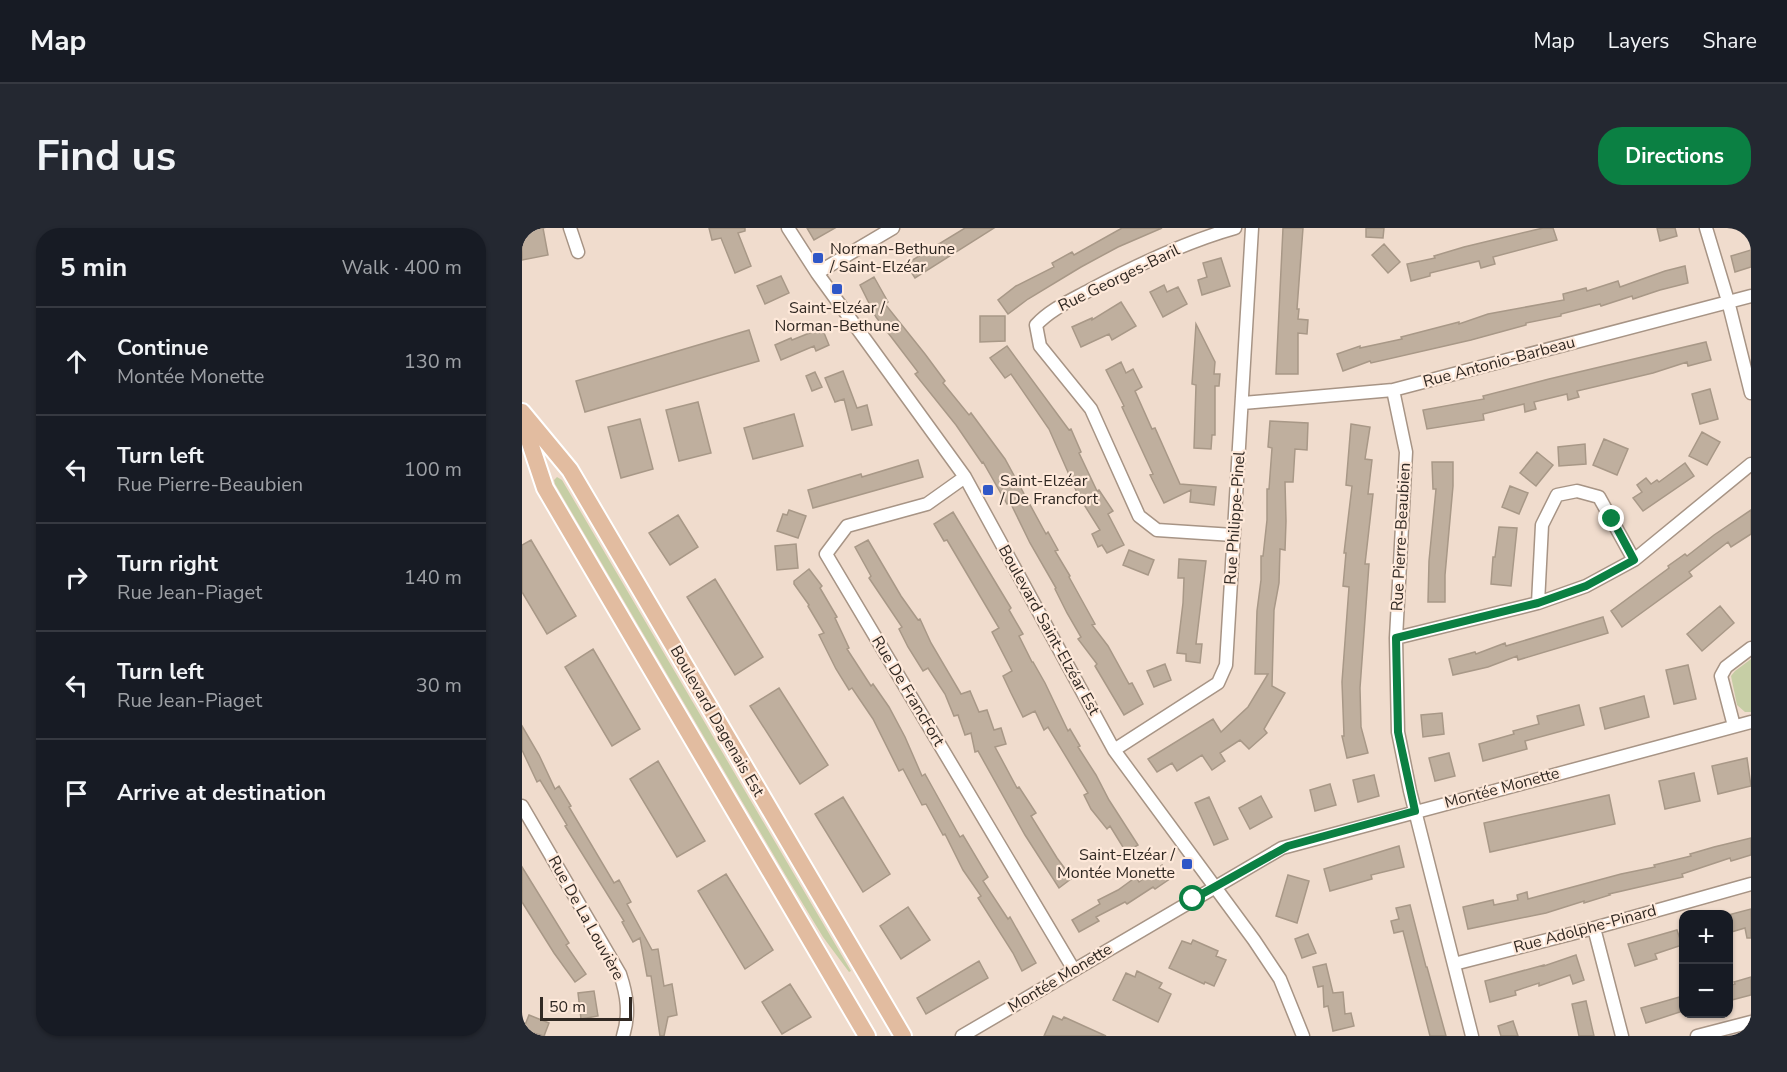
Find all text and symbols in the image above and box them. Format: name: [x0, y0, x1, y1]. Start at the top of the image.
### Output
text: Map: [30, 22, 86, 60]
text: Map: [1533, 27, 1575, 55]
text: Layers: [1608, 27, 1669, 55]
text: Share: [1702, 27, 1757, 55]
button: Directions: [1598, 127, 1751, 185]
text: Find us: [36, 128, 176, 185]
place label: Norman-Bethune / Saint-Elzéar: [829, 238, 955, 278]
street label: Rue Georges-Baril: [1054, 239, 1184, 317]
text: 5 min: [60, 250, 127, 285]
marker: Norman-Bethune / Saint-Elzéar: [811, 251, 825, 265]
text: Walk · 400 m: [342, 254, 462, 281]
marker: Saint-Elzéar / Norman-Bethune: [830, 282, 844, 296]
place label: Saint-Elzéar / Norman-Bethune: [774, 297, 900, 337]
street label: Rue Antonio-Barbeau: [1421, 331, 1577, 393]
text: Continue: [117, 333, 208, 363]
icon: ahead: [60, 345, 93, 378]
text: 130 m: [404, 348, 462, 375]
text: Montée Monette: [117, 363, 264, 390]
text: Turn left: [117, 441, 204, 471]
street label: Rue Philippe-Pinel: [1219, 450, 1251, 586]
icon: left: [60, 453, 93, 486]
text: 100 m: [404, 456, 462, 483]
street label: Rue Pierre-Beaubien: [1386, 462, 1416, 612]
place label: Saint-Elzéar / De Francfort: [999, 470, 1099, 510]
text: Rue Pierre-Beaubien: [117, 471, 303, 498]
marker: Saint-Elzéar / De Francfort: [981, 483, 995, 497]
route end: [1598, 505, 1624, 531]
street label: Boulevard Saint-Elzéar Est: [993, 541, 1105, 719]
text: Turn right: [117, 549, 218, 579]
icon: right: [60, 561, 93, 594]
text: 140 m: [404, 564, 462, 591]
text: Rue Jean-Piaget: [117, 579, 262, 606]
street label: Rue De FrancFort: [866, 632, 950, 751]
street label: Boulevard Dagenais Est: [665, 641, 770, 801]
text: Turn left: [117, 657, 204, 687]
icon: left: [60, 669, 93, 702]
text: 30 m: [416, 672, 462, 699]
text: Rue Jean-Piaget: [117, 687, 262, 714]
street label: Montée Monette: [1442, 762, 1562, 814]
icon: arrive: [60, 777, 93, 810]
text: Arrive at destination: [117, 778, 326, 808]
place label: Saint-Elzéar / Montée Monette: [1057, 844, 1175, 884]
street label: Rue De La Louvière: [543, 852, 629, 984]
marker: Saint-Elzéar / Montée Monette: [1180, 857, 1194, 871]
route start: [1179, 885, 1205, 911]
street label: Rue Adolphe-Pinard: [1511, 899, 1659, 959]
map controls: [1679, 910, 1733, 1018]
button: +: [1679, 910, 1733, 964]
street label: Montée Monette: [1004, 938, 1116, 1018]
button: −: [1679, 964, 1733, 1018]
scale bar: [540, 994, 632, 1022]
text: 50 m: [549, 996, 586, 1018]

